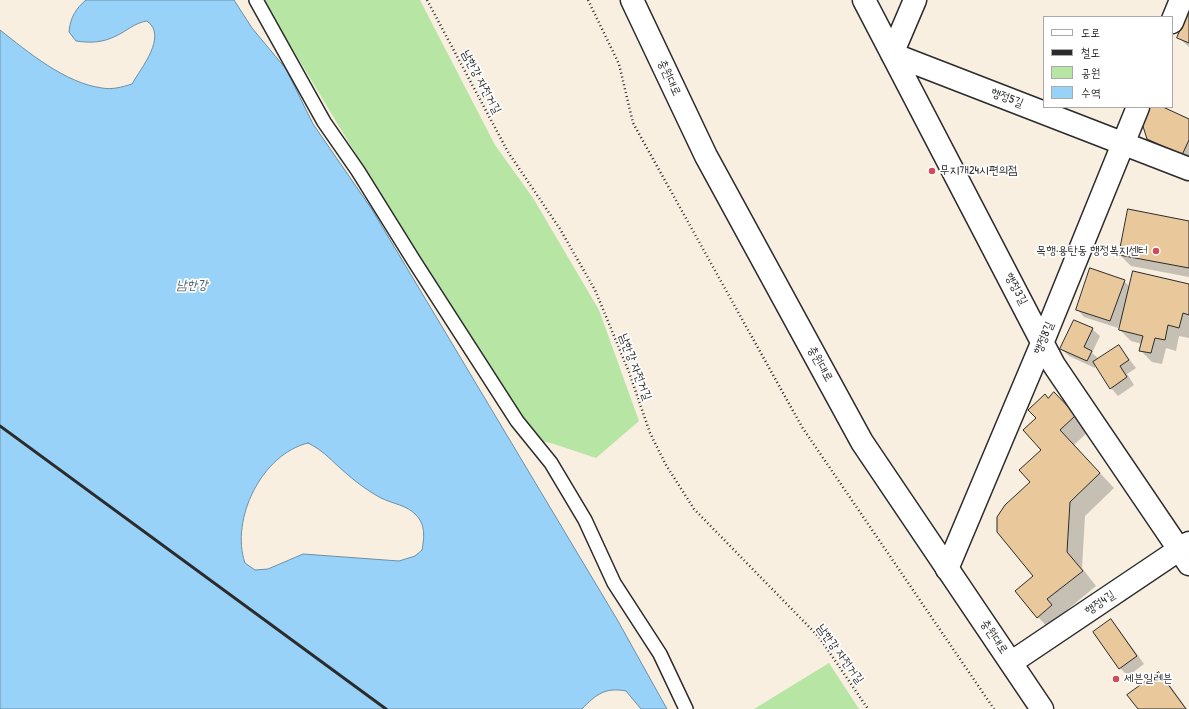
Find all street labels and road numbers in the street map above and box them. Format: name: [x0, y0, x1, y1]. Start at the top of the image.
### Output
street label: 남한강 자전거길: [458, 48, 504, 116]
street label: 충원대로: [654, 57, 684, 99]
street label: 행정5길: [989, 85, 1025, 111]
street label: 행정3길: [1002, 270, 1030, 308]
street label: 행정8길: [1031, 319, 1057, 357]
street label: 남한강 자전거길: [616, 332, 654, 402]
street label: 충원대로: [804, 344, 836, 384]
street label: 행정4길: [1082, 588, 1118, 618]
street label: 충원대로: [977, 617, 1011, 657]
street label: 남한강 자전거길: [813, 621, 867, 687]

